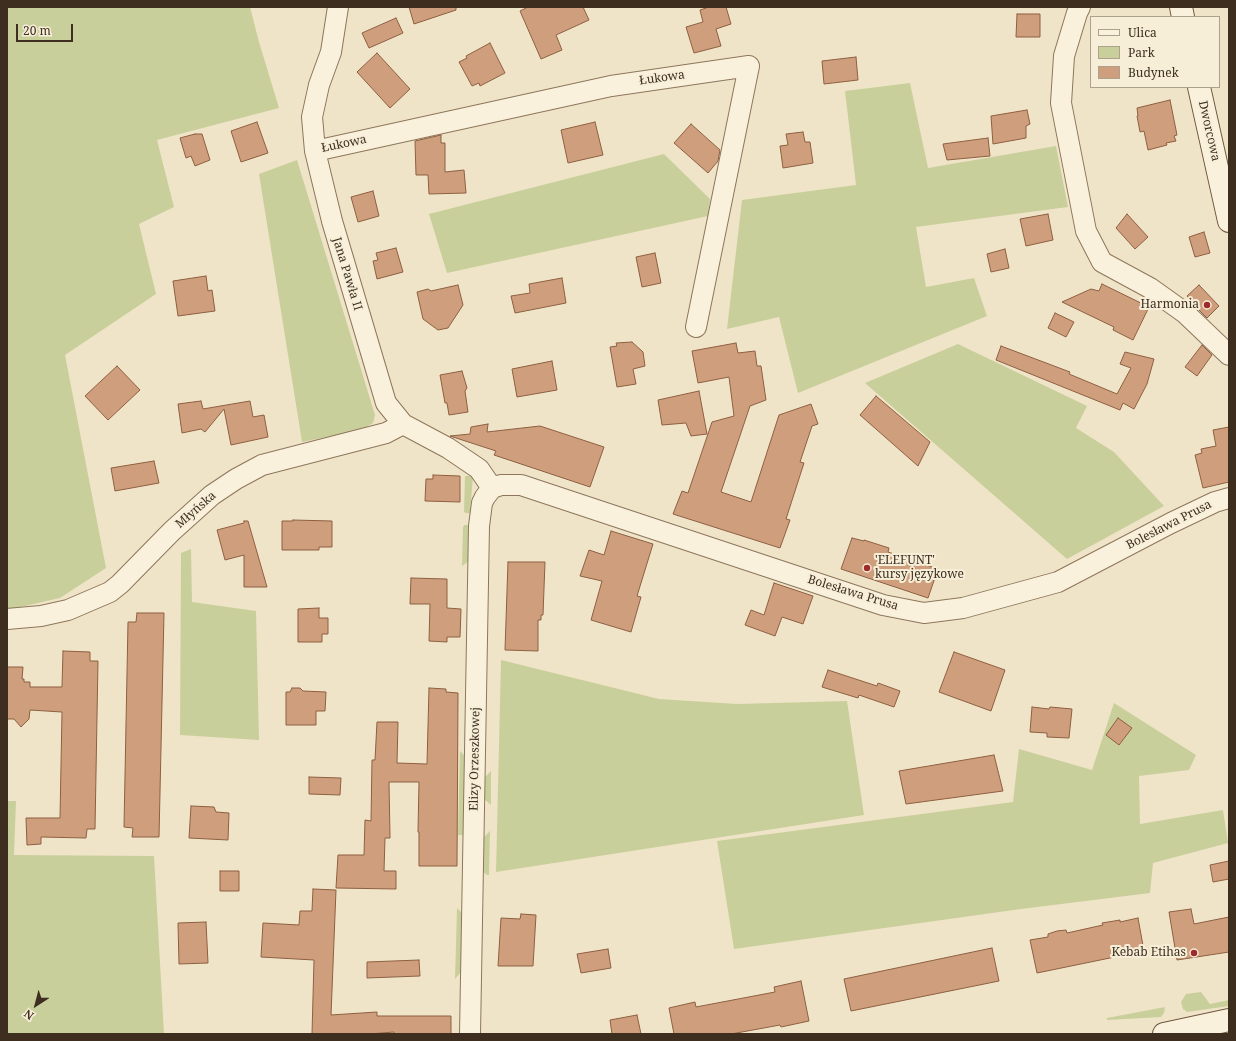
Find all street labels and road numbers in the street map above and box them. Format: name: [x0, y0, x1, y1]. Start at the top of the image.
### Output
street label: Łukowa: [638, 68, 686, 88]
street label: Dworcowa: [1195, 99, 1223, 163]
street label: Łukowa: [320, 132, 368, 156]
street label: Jana Pawła II: [329, 236, 365, 312]
street label: Młyńska: [173, 489, 219, 531]
street label: Bolesława Prusa: [1124, 497, 1214, 553]
street label: Bolesława Prusa: [806, 572, 900, 614]
street label: Elizy Orzeszkowej: [467, 707, 483, 811]

